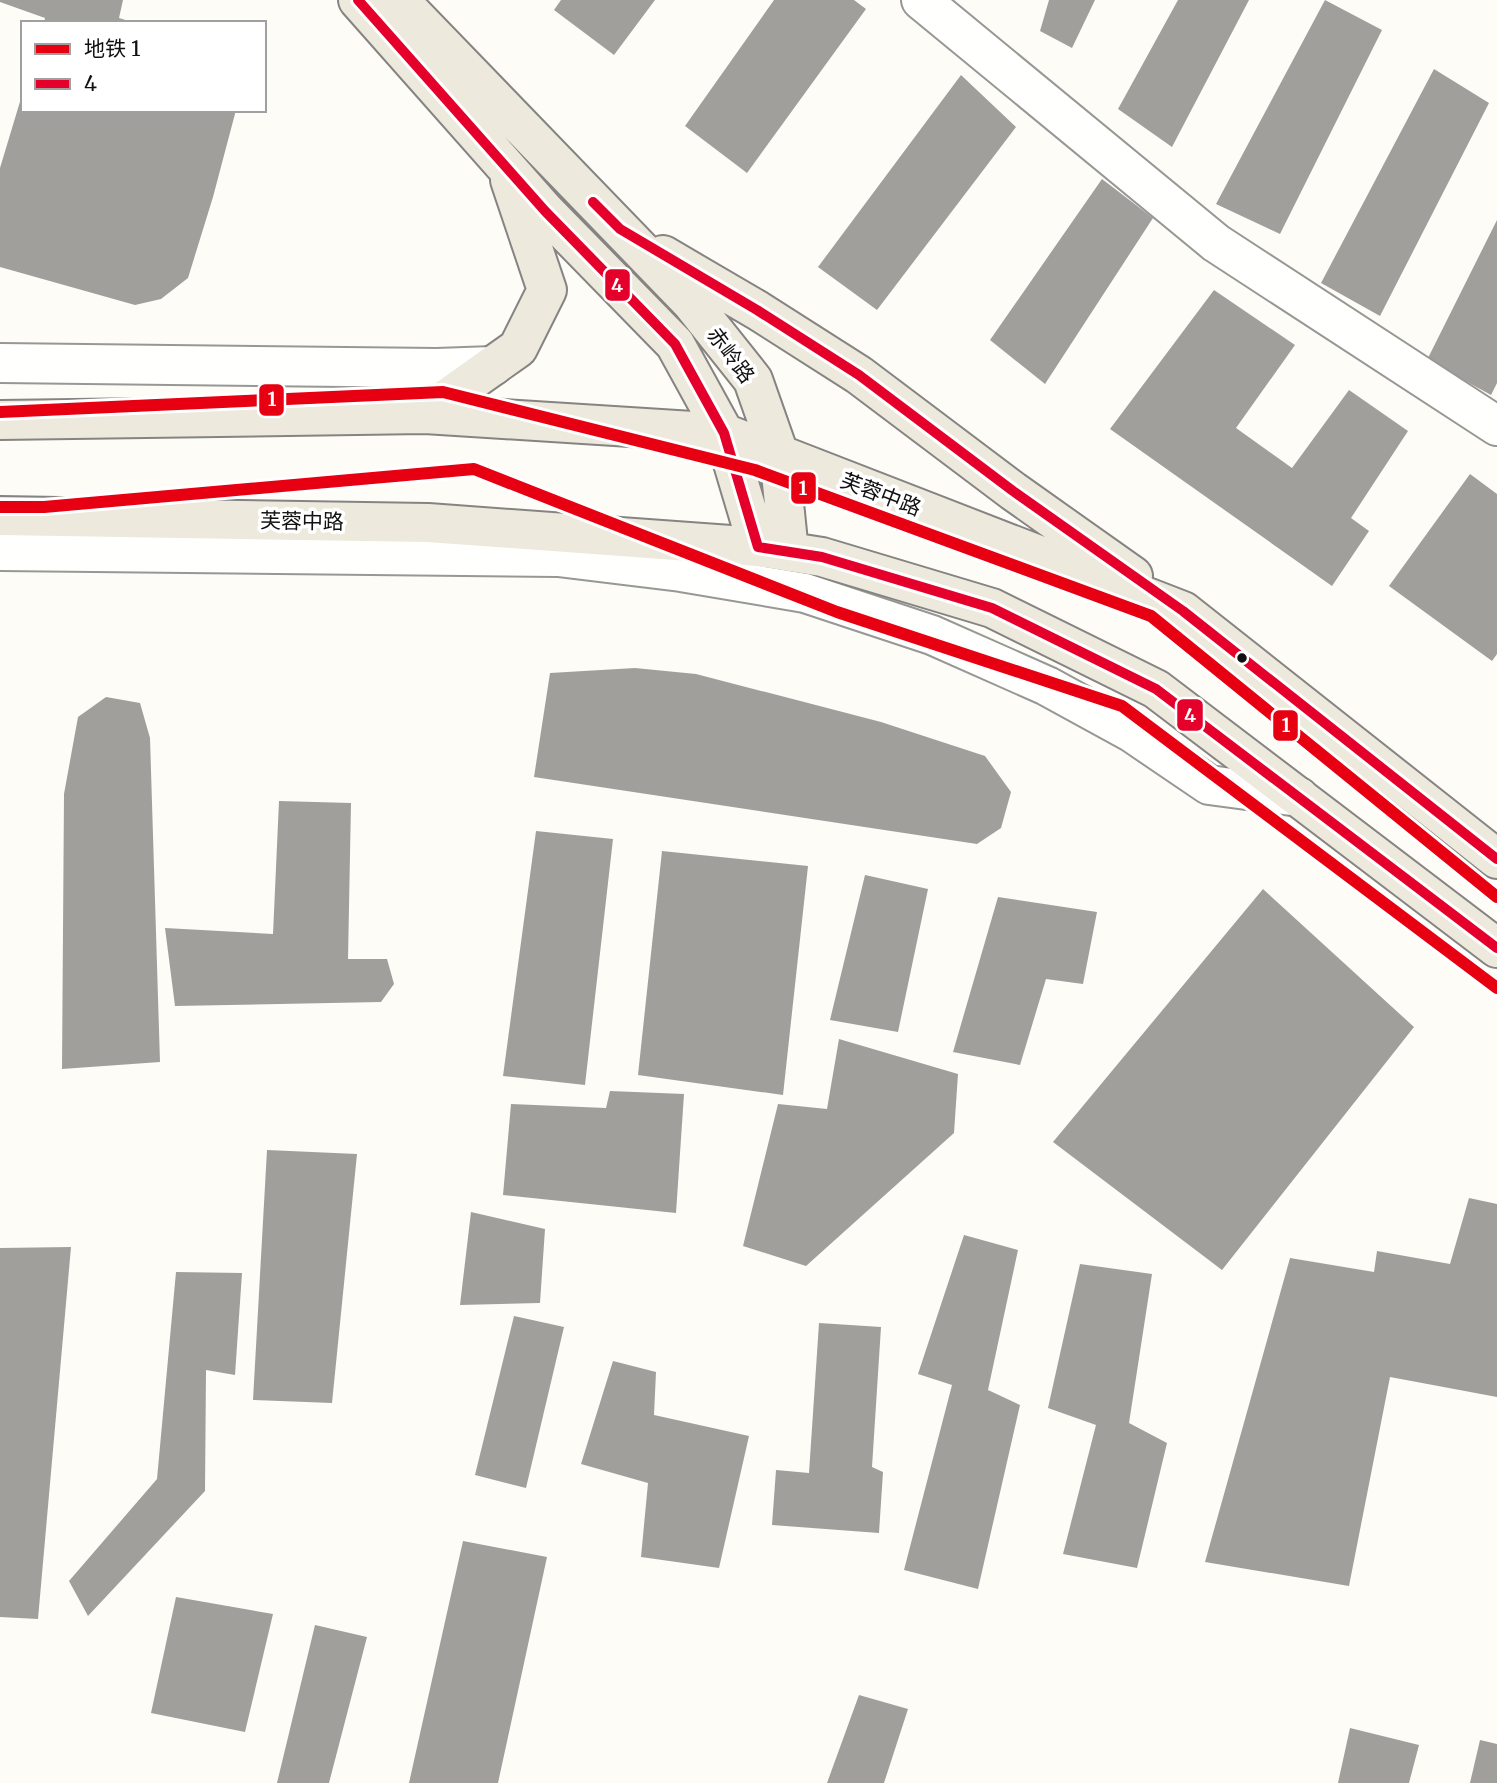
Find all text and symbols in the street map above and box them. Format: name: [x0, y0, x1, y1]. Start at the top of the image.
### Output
legend: [21, 21, 266, 112]
text: 地铁 1: [84, 35, 141, 62]
text: 4: [84, 70, 97, 97]
line badge: 4: [604, 268, 631, 302]
text: 4: [611, 273, 623, 297]
street label: 赤岭路: [701, 322, 761, 388]
line badge: 1: [258, 383, 285, 417]
text: 1: [268, 387, 277, 411]
street label: 芙蓉中路: [837, 466, 925, 522]
line badge: 1: [790, 471, 817, 505]
text: 1: [799, 476, 808, 500]
street label: 芙蓉中路: [260, 507, 344, 535]
unlabelled marker: [1235, 651, 1249, 665]
line badge: 4: [1176, 698, 1204, 732]
text: 4: [1184, 703, 1196, 727]
line badge: 1: [1272, 709, 1299, 742]
text: 1: [1282, 713, 1291, 737]

